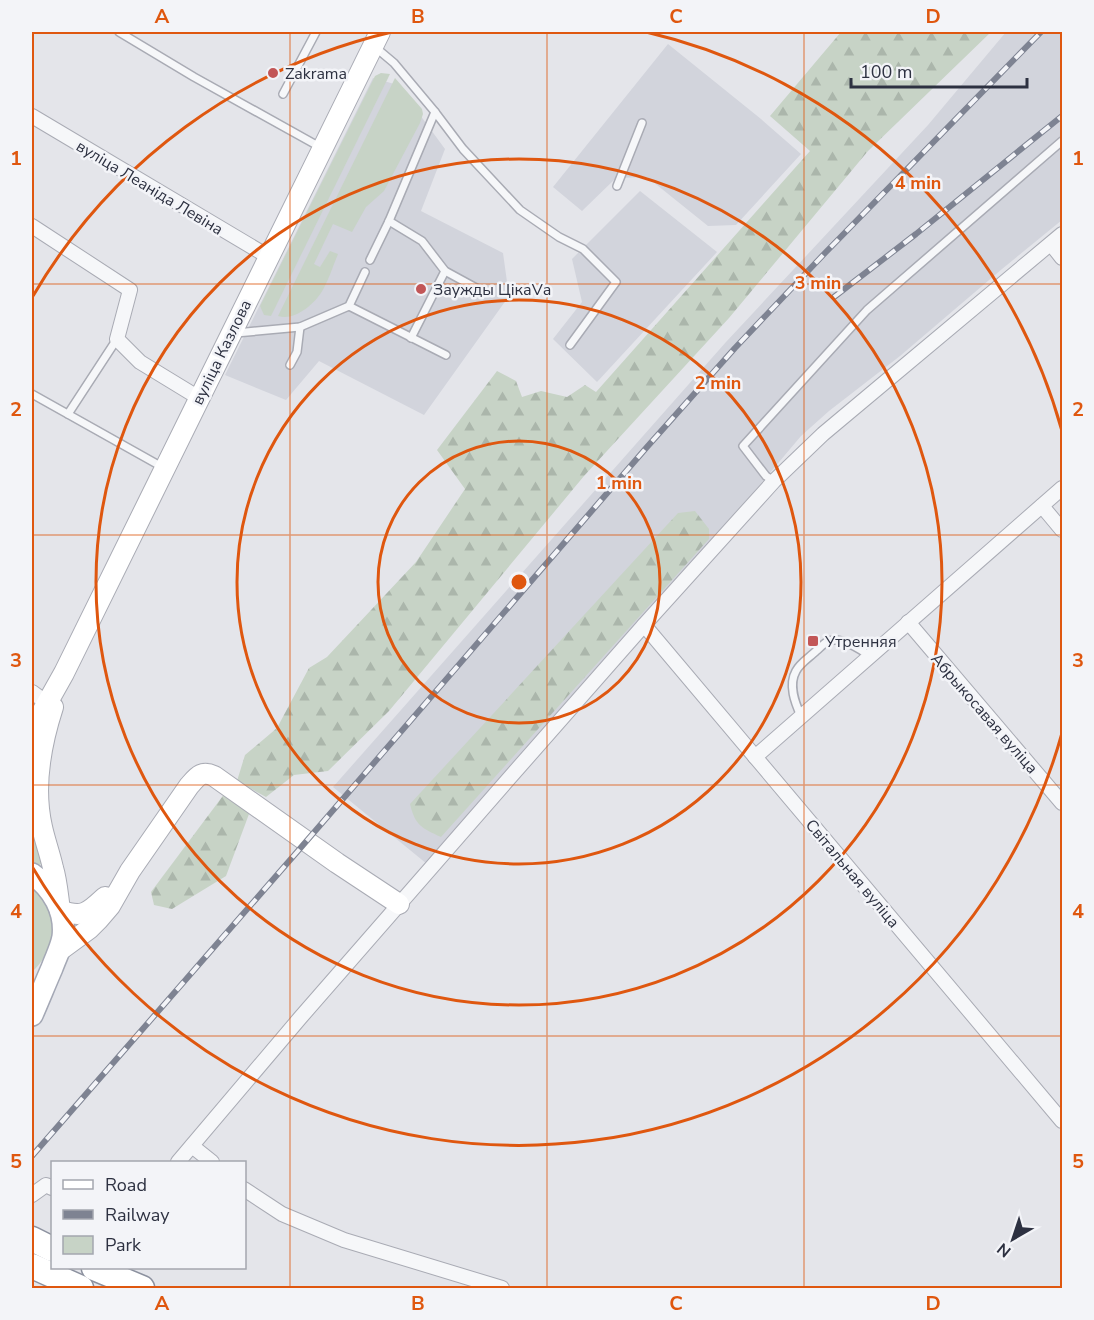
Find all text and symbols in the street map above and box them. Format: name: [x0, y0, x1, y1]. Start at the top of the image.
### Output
text: A: [155, 3, 170, 30]
text: B: [411, 3, 425, 30]
text: C: [669, 3, 683, 30]
text: D: [925, 3, 941, 30]
scale bar: [851, 51, 1026, 89]
text: 100 m: [860, 60, 912, 84]
place label: Zakrama: [285, 63, 347, 85]
marker: Zakrama: [266, 66, 280, 80]
street label: вуліца Леаніда Левіна: [72, 135, 227, 241]
text: 1: [10, 145, 22, 172]
text: 1: [1072, 145, 1084, 172]
text: 4 min: [895, 171, 941, 195]
text: 3 min: [795, 271, 841, 295]
place label: Заужды ЦікаVа: [433, 279, 551, 301]
marker: Заужды ЦікаVа: [414, 282, 428, 296]
street label: вуліца Казлова: [187, 296, 257, 409]
text: 2 min: [695, 371, 741, 395]
text: 2: [10, 396, 22, 423]
text: 2: [1072, 396, 1084, 423]
text: 1 min: [596, 471, 642, 495]
centre of rings: [509, 572, 529, 592]
place label: Утренняя: [824, 631, 897, 653]
marker: Утренняя: [806, 634, 820, 648]
text: 3: [10, 647, 22, 674]
text: 3: [1072, 647, 1084, 674]
street label: Абрыкосавая вуліца: [926, 649, 1043, 779]
street label: Світальная вуліца: [800, 815, 904, 933]
text: 4: [10, 898, 22, 925]
text: 4: [1072, 898, 1084, 925]
text: 5: [10, 1148, 22, 1175]
text: 5: [1072, 1148, 1084, 1175]
legend: [51, 1161, 246, 1269]
text: Road: [105, 1173, 147, 1197]
text: Railway: [105, 1203, 170, 1227]
north arrow: [983, 1209, 1043, 1269]
text: Park: [105, 1233, 142, 1257]
text: N: [993, 1238, 1016, 1262]
text: A: [155, 1290, 170, 1317]
text: B: [411, 1290, 425, 1317]
text: C: [669, 1290, 683, 1317]
text: D: [925, 1290, 941, 1317]

